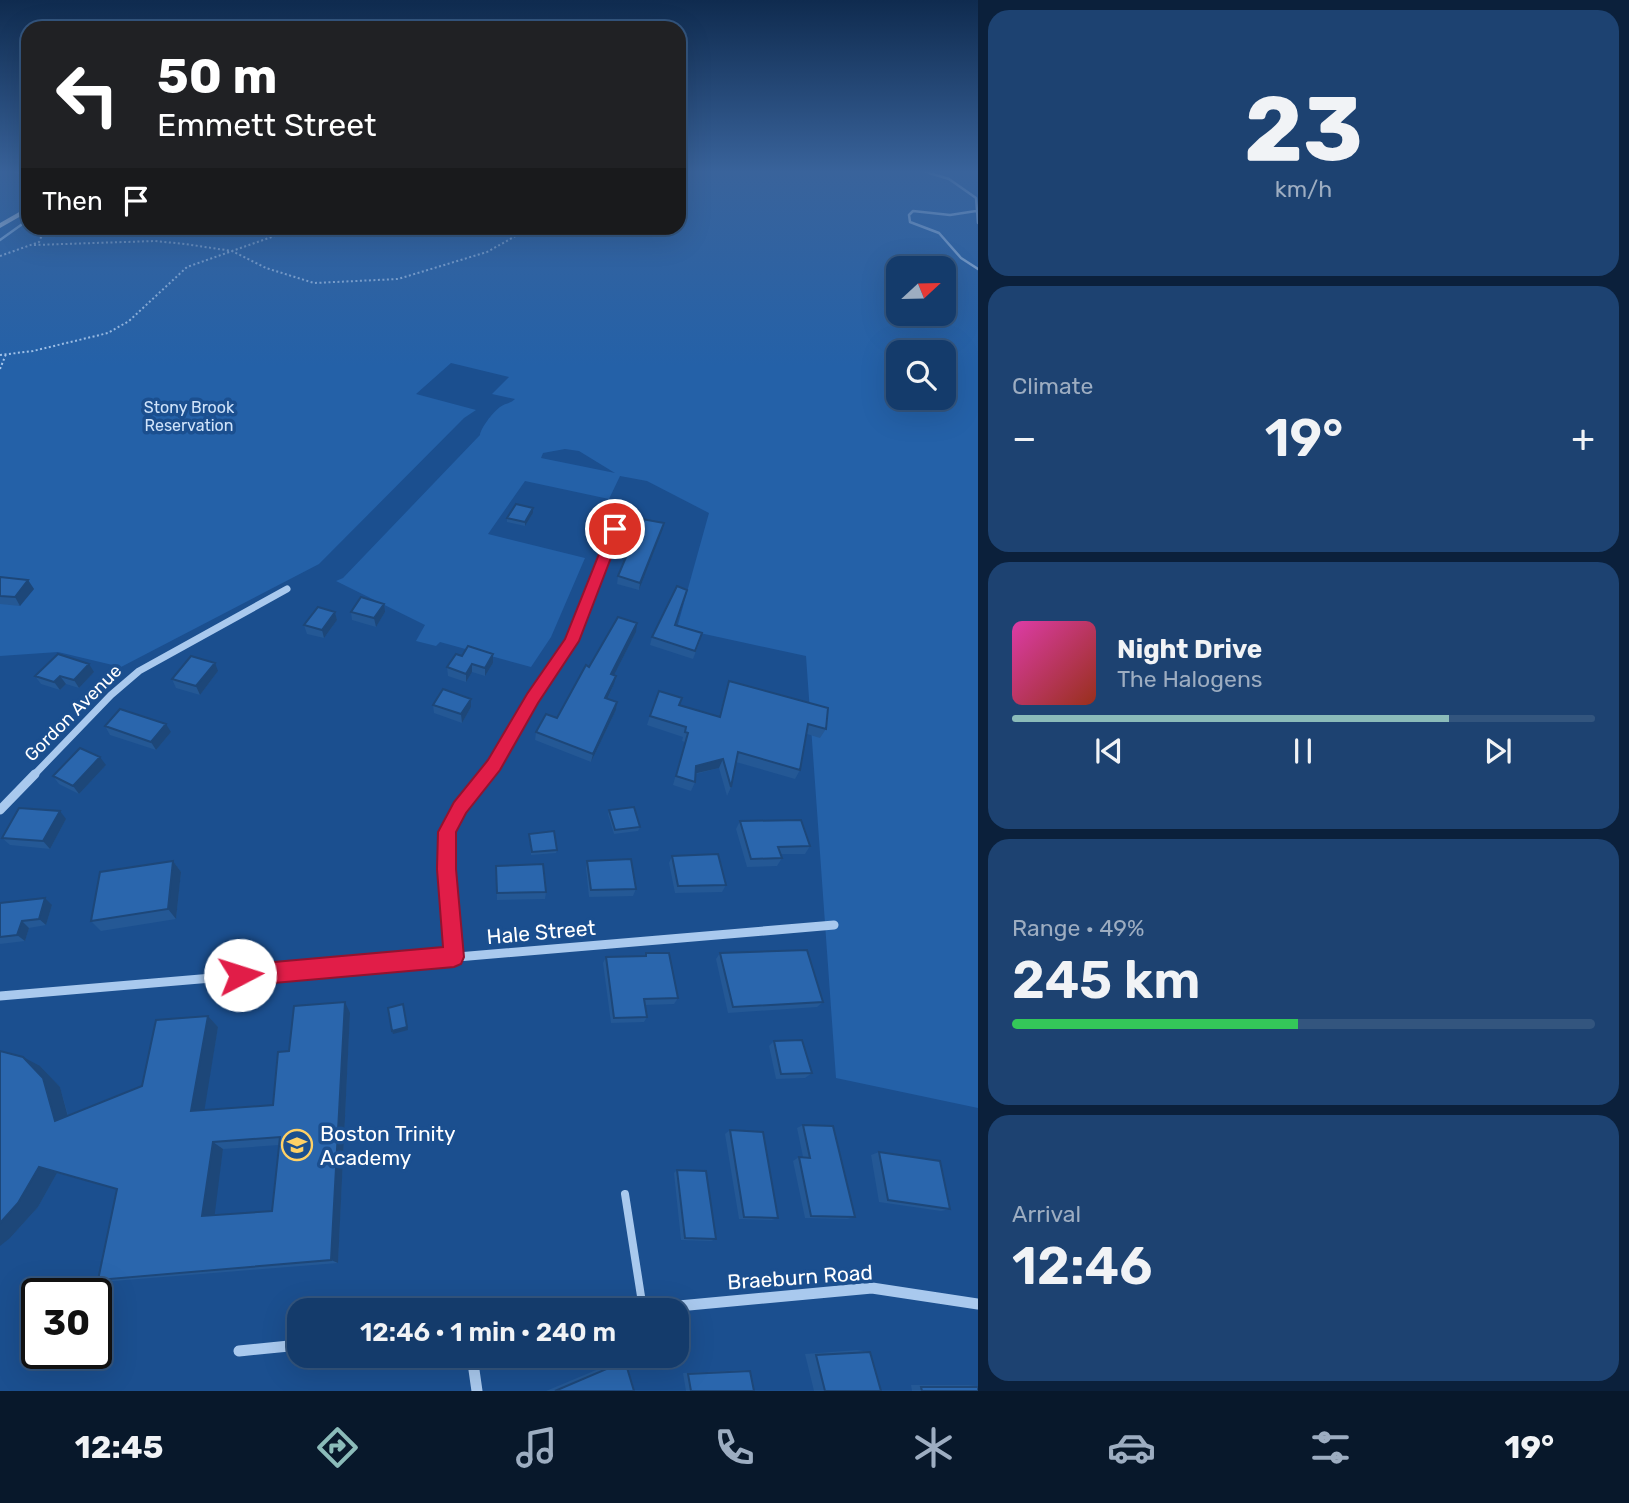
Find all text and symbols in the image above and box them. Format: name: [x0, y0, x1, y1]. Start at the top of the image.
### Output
text: 50 m: [157, 47, 277, 105]
icon: left: [42, 49, 133, 140]
text: 23: [1244, 75, 1363, 183]
text: Emmett Street: [157, 106, 376, 144]
text: km/h: [1275, 175, 1332, 203]
icon: arrive: [117, 182, 155, 220]
text: Then: [42, 186, 103, 217]
north arrow: [886, 256, 956, 326]
map controls: [886, 256, 956, 410]
button: search: [886, 340, 956, 410]
text: Climate: [1012, 372, 1093, 400]
park label: Stony Brook Reservation: [144, 398, 235, 435]
text: 19°: [1265, 407, 1343, 469]
text: −: [1012, 415, 1037, 461]
text: +: [1571, 415, 1595, 461]
pin: [585, 499, 645, 559]
icon: arrive: [596, 510, 634, 548]
text: Night Drive: [1117, 634, 1262, 665]
street label: Gordon Avenue: [20, 660, 126, 766]
text: The Halogens: [1117, 665, 1263, 693]
icon: previous: [1090, 732, 1128, 770]
icon: pause: [1284, 732, 1322, 770]
icon: next: [1479, 732, 1517, 770]
text: Range · 49%: [1012, 914, 1144, 942]
street label: Hale Street: [485, 915, 597, 949]
position arrow: [203, 938, 277, 1012]
text: 245 km: [1012, 949, 1200, 1011]
place label: Boston Trinity Academy: [320, 1121, 456, 1170]
school or university icon: Boston Trinity Academy: [280, 1128, 314, 1162]
text: Arrival: [1012, 1200, 1081, 1228]
text: 12:46: [1012, 1235, 1152, 1297]
street label: Braeburn Road: [726, 1259, 874, 1295]
speed limit sign: 30: [21, 1278, 112, 1369]
text: 12:46 · 1 min · 240 m: [360, 1317, 616, 1348]
icon: directions: [313, 1423, 362, 1472]
icon: music: [512, 1423, 561, 1472]
icon: phone: [710, 1423, 759, 1472]
icon: climate: [909, 1423, 958, 1472]
icon: car: [1107, 1423, 1156, 1472]
icon: filters: [1306, 1423, 1355, 1472]
text: 12:45: [75, 1428, 163, 1466]
text: 19°: [1505, 1428, 1554, 1466]

